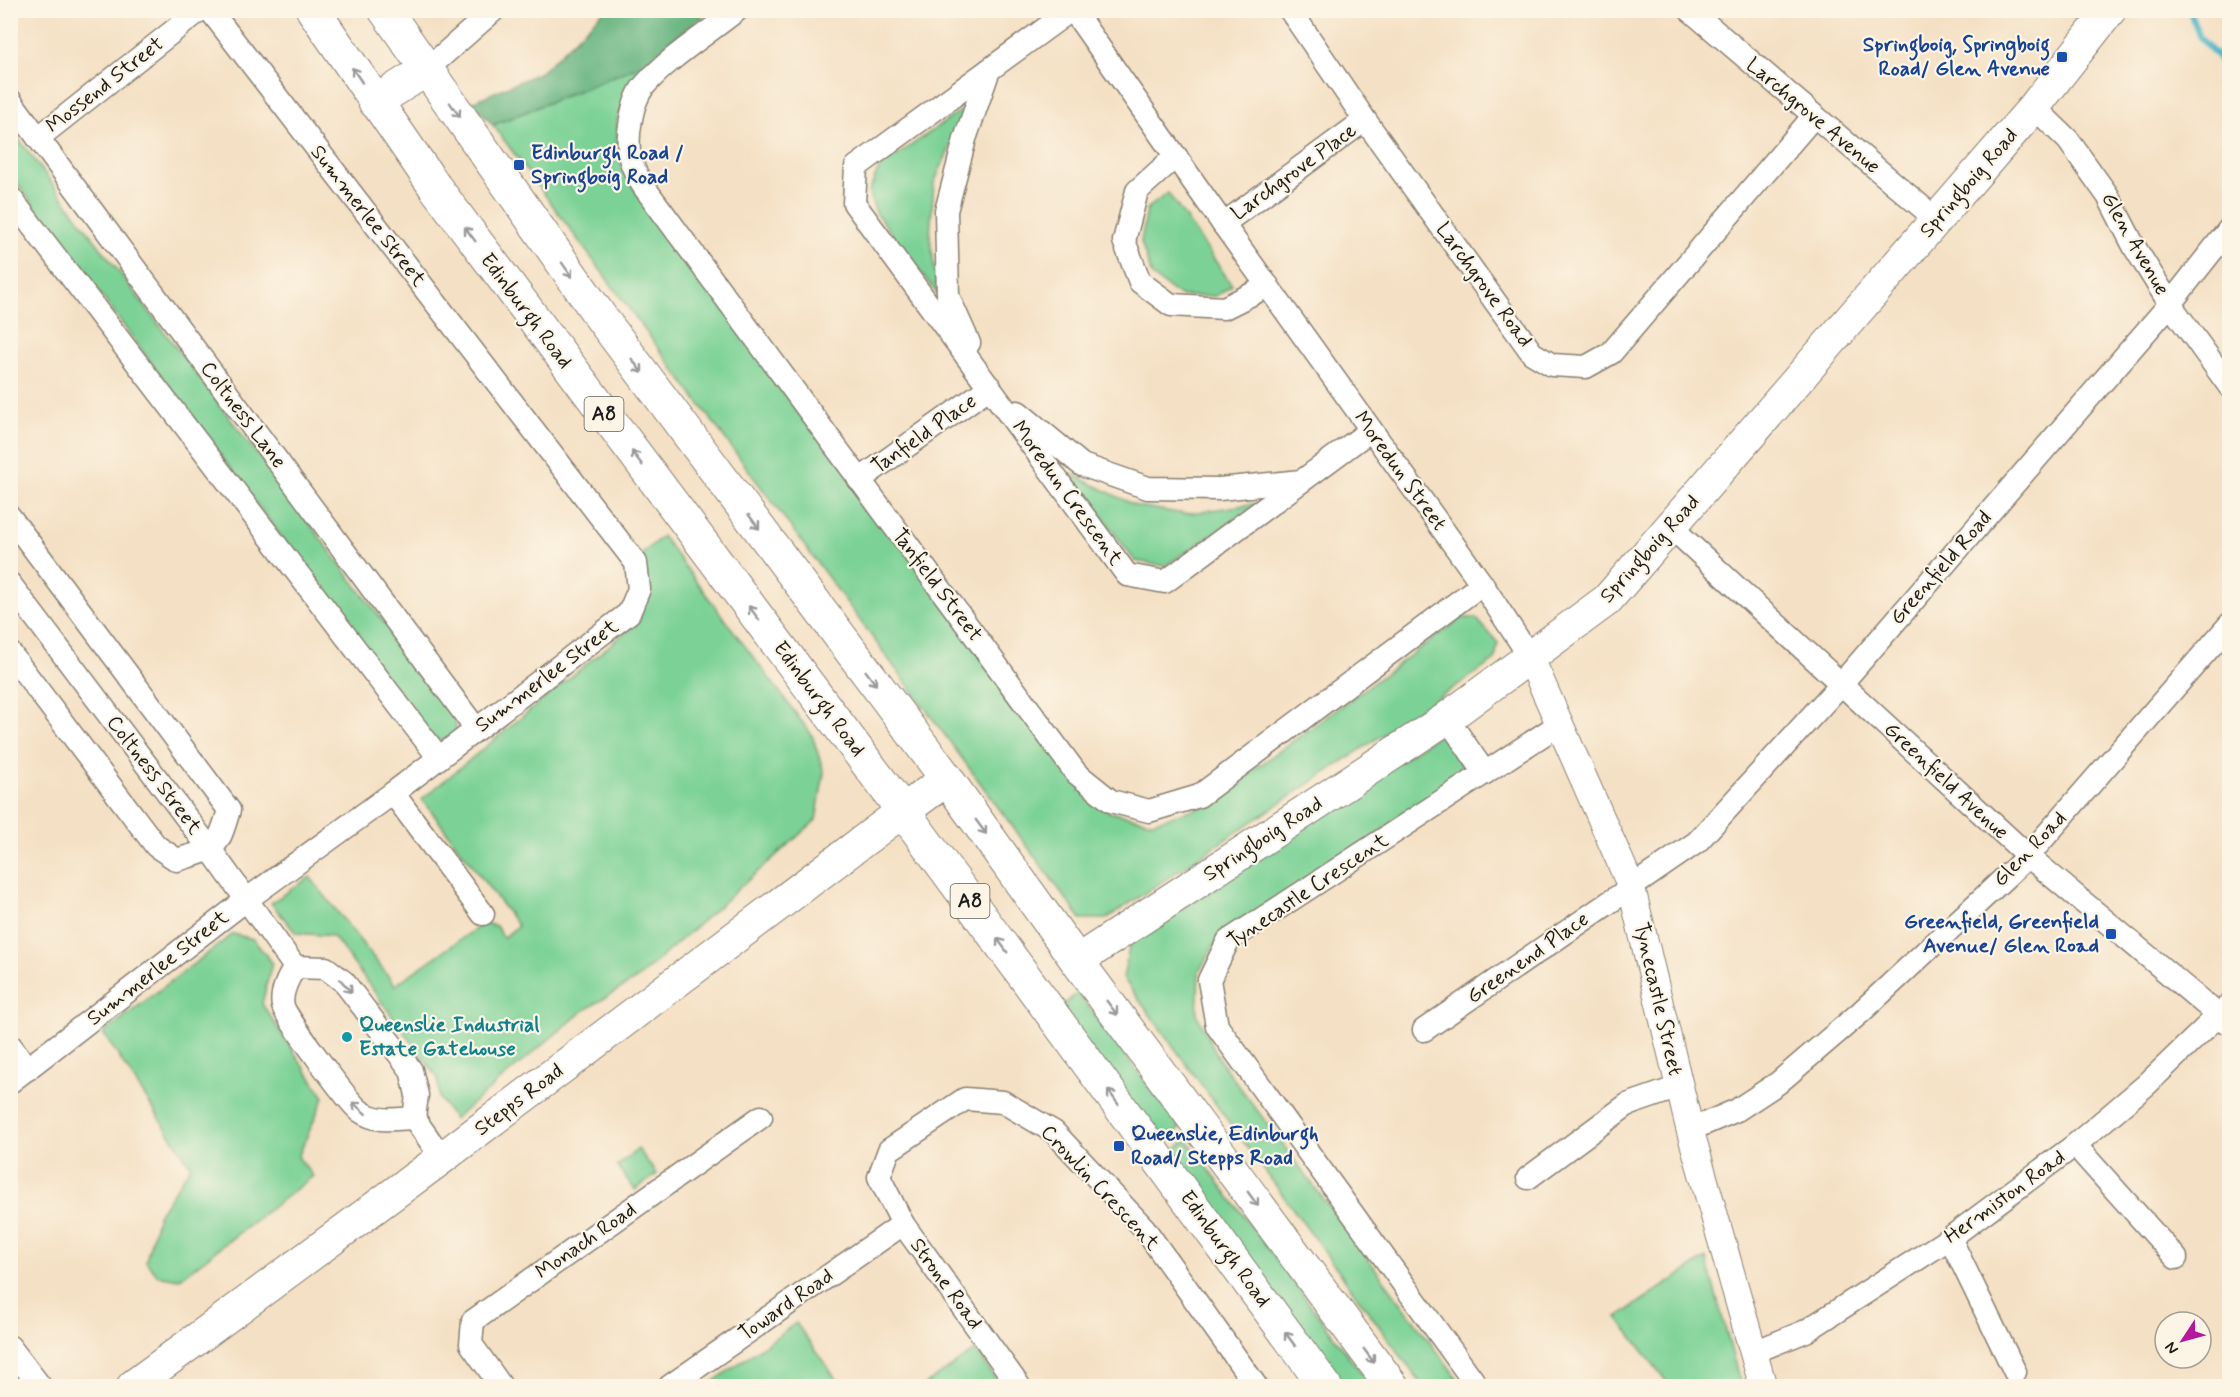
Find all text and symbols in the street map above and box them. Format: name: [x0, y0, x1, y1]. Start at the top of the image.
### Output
street label: Mossend Street: [40, 30, 170, 140]
place label: Springboig, Springboig Road/ Glen Avenue: [1863, 31, 2050, 83]
marker: Springboig, Springboig Road/ Glen Avenue: [2055, 50, 2069, 64]
street label: Larchgrove Avenue: [1740, 51, 1886, 181]
one-way arrow: [350, 67, 363, 84]
one-way arrow: [449, 101, 461, 118]
street label: Larchgrove Place: [1225, 117, 1363, 227]
street label: Springboig Road: [1913, 122, 2026, 245]
street label: Summerlee Street: [304, 139, 433, 293]
place label: Edinburgh Road / Springboig Road: [531, 139, 684, 193]
marker: Edinburgh Road / Springboig Road: [512, 158, 526, 172]
street label: Glen Avenue: [2094, 187, 2176, 301]
street label: Larchgrove Road: [1429, 217, 1539, 353]
one-way arrow: [463, 227, 476, 243]
street label: Edinburgh Road: [472, 247, 579, 376]
one-way arrow: [561, 261, 573, 277]
street label: Coltness Lane: [194, 356, 292, 474]
one-way arrow: [631, 357, 643, 373]
street label: Tanfield Place: [866, 387, 982, 481]
road number: A8: [584, 397, 624, 431]
street label: Moredun Street: [1347, 405, 1453, 537]
street label: Moredun Crescent: [1005, 415, 1129, 572]
one-way arrow: [630, 450, 643, 466]
street label: Springboig Road: [1594, 489, 1708, 611]
street label: Greenfield Road: [1884, 505, 1998, 631]
one-way arrow: [748, 513, 760, 529]
street label: Tanfield Street: [885, 523, 989, 647]
one-way arrow: [748, 606, 760, 622]
street label: Summerlee Street: [470, 612, 625, 739]
street label: Edinburgh Road: [765, 635, 872, 764]
one-way arrow: [865, 669, 877, 685]
street label: Coltness Street: [100, 710, 208, 841]
street label: Greenfield Avenue: [1878, 716, 2014, 846]
street label: Springboig Road: [1198, 790, 1329, 890]
street label: Glen Road: [1987, 805, 2073, 893]
one-way arrow: [975, 818, 987, 834]
street label: Tynecastle Crescent: [1222, 826, 1395, 955]
road number: A8: [950, 884, 990, 918]
street label: Summerlee Street: [81, 903, 235, 1032]
street label: Greenend Place: [1461, 905, 1595, 1011]
place label: Greenfield, Greenfield Avenue/ Glen Road: [1904, 908, 2099, 960]
street label: Tynecastle Street: [1627, 920, 1689, 1079]
marker: Greenfield, Greenfield Avenue/ Glen Road: [2104, 927, 2118, 941]
one-way arrow: [995, 937, 1008, 953]
one-way arrow: [339, 978, 353, 993]
one-way arrow: [1106, 1000, 1118, 1016]
place label: Queenslie Industrial Estate Gatehouse: [359, 1011, 539, 1063]
marker: Queenslie Industrial Estate Gatehouse: [340, 1030, 354, 1044]
street label: Stepps Road: [469, 1057, 569, 1143]
one-way arrow: [1107, 1090, 1120, 1106]
one-way arrow: [352, 1101, 368, 1115]
street label: Crowlin Crescent: [1034, 1119, 1166, 1258]
place label: Queenslie, Edinburgh Road/ Stepps Road: [1131, 1120, 1319, 1172]
marker: Queenslie, Edinburgh Road/ Stepps Road: [1112, 1139, 1126, 1153]
street label: Hermiston Road: [1939, 1144, 2071, 1250]
street label: Edinburgh Road: [1172, 1185, 1277, 1314]
one-way arrow: [1246, 1191, 1259, 1207]
street label: Monach Road: [530, 1196, 642, 1286]
street label: Strone Road: [903, 1233, 989, 1335]
street label: Toward Road: [733, 1262, 839, 1348]
north arrow: [2153, 1310, 2213, 1370]
one-way arrow: [1284, 1332, 1297, 1348]
text: N: [2160, 1337, 2184, 1358]
one-way arrow: [1363, 1347, 1375, 1363]

